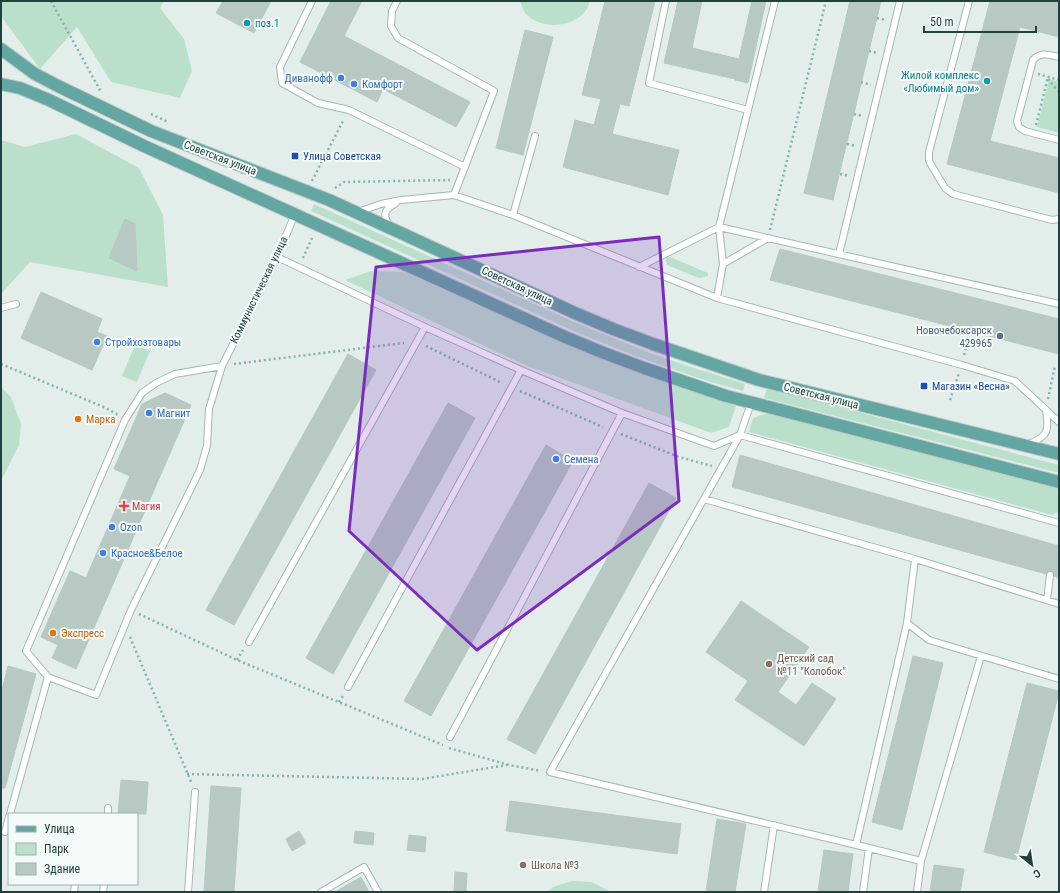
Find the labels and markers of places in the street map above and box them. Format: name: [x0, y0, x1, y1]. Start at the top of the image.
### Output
place label: поз.1: [255, 17, 279, 30]
marker: поз.1: [242, 18, 252, 28]
place label: Жилой комплекс «Любимый дом»: [901, 69, 979, 95]
place label: Диванофф: [284, 72, 333, 85]
marker: Диванофф: [336, 73, 346, 83]
marker: Жилой комплекс «Любимый дом»: [982, 76, 992, 86]
place label: Комфорт: [362, 78, 403, 91]
marker: Комфорт: [349, 79, 359, 89]
place label: Улица Советская: [303, 150, 381, 163]
marker: Улица Советская: [290, 151, 300, 161]
place label: Новочебоксарск 429965: [916, 324, 993, 350]
marker: Новочебоксарск 429965: [995, 331, 1005, 341]
place label: Стройхозтовары: [105, 336, 181, 349]
marker: Стройхозтовары: [92, 337, 102, 347]
place label: Магазин «Весна»: [932, 380, 1010, 393]
marker: Магазин «Весна»: [919, 381, 929, 391]
place label: Магнит: [157, 407, 191, 420]
marker: Магнит: [144, 408, 154, 418]
place label: Марка: [86, 413, 116, 426]
marker: Марка: [73, 414, 83, 424]
place label: Семена: [564, 453, 599, 466]
marker: Семена: [551, 454, 561, 464]
place label: Магия: [132, 500, 161, 513]
marker: Магия: [119, 501, 129, 511]
place label: Ozon: [120, 521, 142, 534]
marker: Ozon: [107, 522, 117, 532]
place label: Красное&Белое: [111, 547, 183, 560]
marker: Красное&Белое: [98, 548, 108, 558]
place label: Экспресс: [61, 627, 104, 640]
marker: Экспресс: [48, 628, 58, 638]
place label: Детский сад №11 "Колобок": [777, 652, 846, 678]
marker: Детский сад №11 "Колобок": [764, 659, 774, 669]
place label: Школа №3: [531, 859, 579, 872]
marker: Школа №3: [518, 860, 528, 870]

